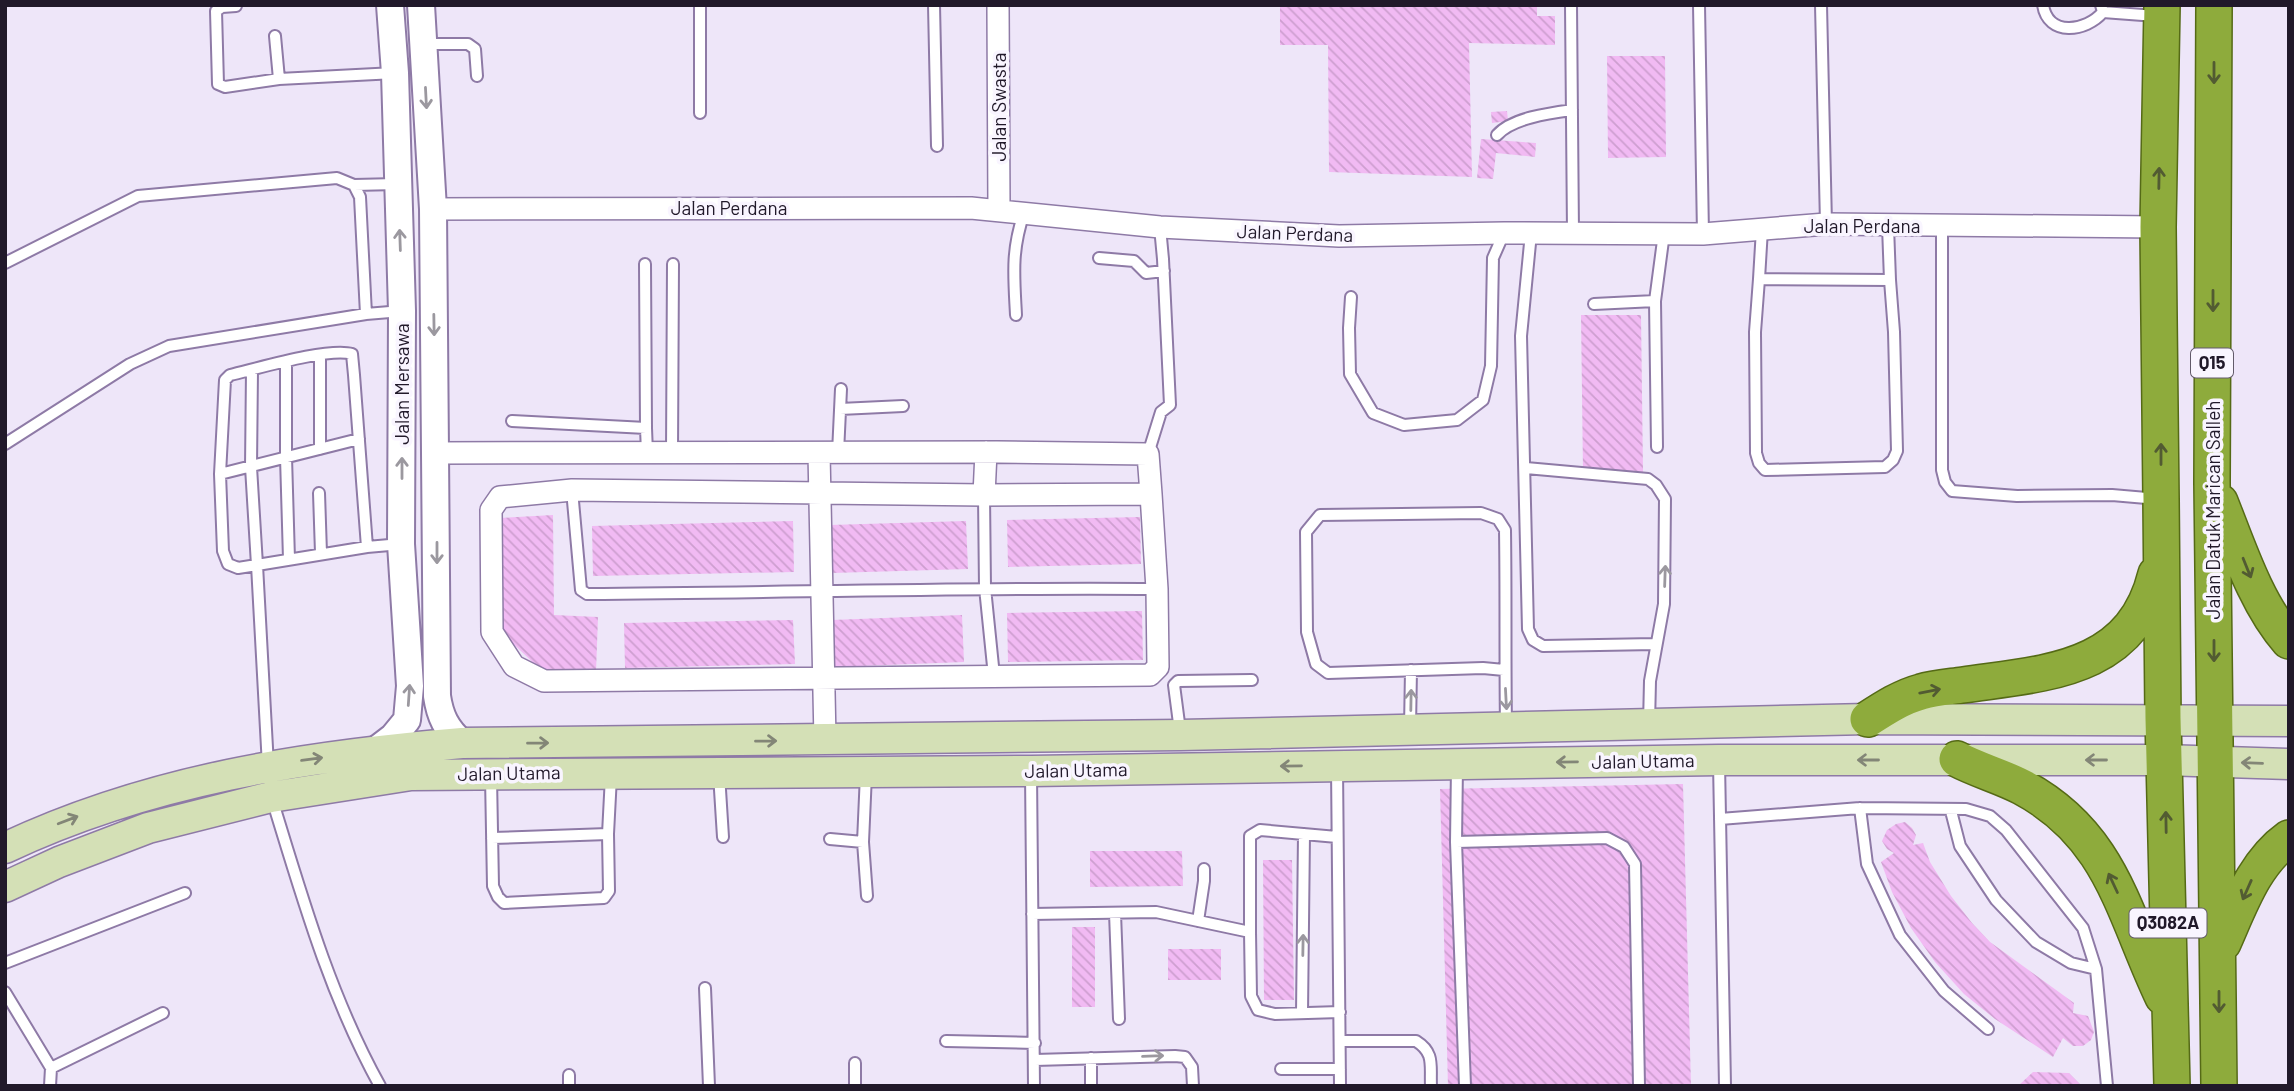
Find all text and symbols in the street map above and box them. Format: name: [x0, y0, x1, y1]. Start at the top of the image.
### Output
street label: Jalan Swasta: [987, 53, 1010, 161]
one-way arrow: [2207, 62, 2221, 85]
one-way arrow: [420, 86, 433, 109]
one-way arrow: [2153, 166, 2166, 189]
street label: Jalan Perdana: [671, 196, 787, 219]
street label: Jalan Perdana: [1804, 214, 1920, 237]
street label: Jalan Perdana: [1236, 219, 1354, 246]
one-way arrow: [394, 229, 407, 252]
one-way arrow: [2206, 289, 2220, 312]
one-way arrow: [428, 313, 441, 336]
street label: Jalan Mersawa: [390, 323, 413, 445]
road number: Q15: [2191, 348, 2233, 377]
street label: Jalan Datuk Marican Salleh: [2201, 400, 2224, 620]
one-way arrow: [2154, 443, 2168, 466]
one-way arrow: [395, 457, 409, 480]
one-way arrow: [430, 541, 444, 564]
one-way arrow: [2242, 556, 2255, 578]
one-way arrow: [1658, 565, 1671, 588]
one-way arrow: [2207, 639, 2220, 662]
one-way arrow: [1918, 683, 1941, 697]
one-way arrow: [402, 684, 415, 707]
one-way arrow: [1499, 688, 1512, 711]
one-way arrow: [1404, 689, 1418, 712]
one-way arrow: [754, 734, 777, 747]
one-way arrow: [526, 736, 549, 750]
street label: Jalan Utama: [1591, 748, 1695, 773]
one-way arrow: [300, 752, 323, 765]
one-way arrow: [1857, 753, 1880, 766]
one-way arrow: [2085, 753, 2108, 767]
one-way arrow: [1556, 755, 1579, 768]
street label: Jalan Utama: [1024, 757, 1128, 782]
one-way arrow: [2240, 757, 2263, 770]
one-way arrow: [1280, 759, 1303, 772]
street label: Jalan Utama: [457, 760, 561, 785]
one-way arrow: [2159, 810, 2172, 833]
one-way arrow: [56, 813, 78, 825]
one-way arrow: [2106, 873, 2120, 894]
one-way arrow: [2240, 879, 2253, 901]
road number: Q3082A: [2130, 908, 2206, 938]
one-way arrow: [1296, 934, 1310, 957]
one-way arrow: [2212, 990, 2226, 1013]
one-way arrow: [1141, 1050, 1164, 1063]

